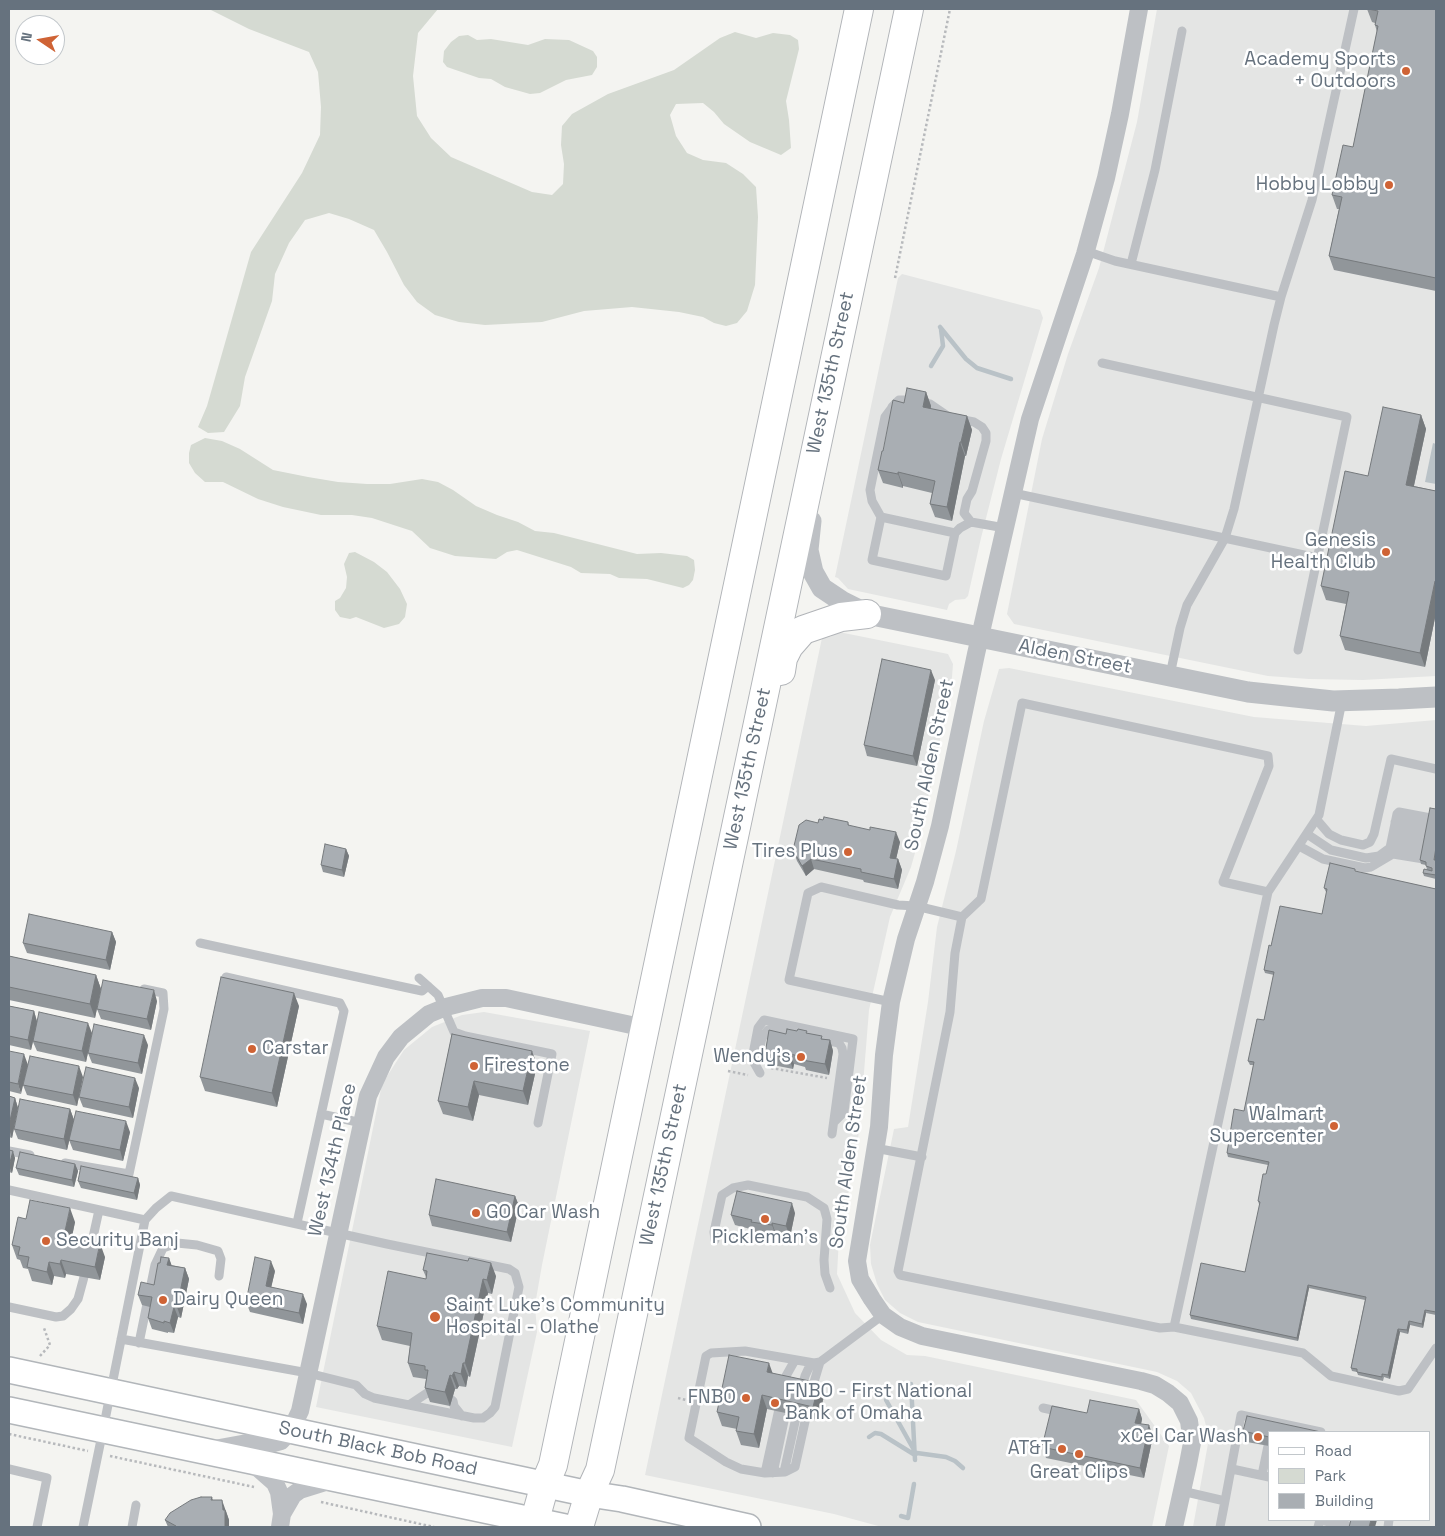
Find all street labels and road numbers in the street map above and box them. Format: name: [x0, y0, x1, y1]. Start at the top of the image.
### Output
street label: West 135th Street: [803, 290, 859, 456]
street label: Alden Street: [1017, 635, 1133, 679]
street label: South Alden Street: [901, 677, 959, 853]
street label: West 135th Street: [720, 686, 776, 852]
street label: South Alden Street: [826, 1074, 872, 1250]
street label: West 134th Place: [304, 1081, 362, 1239]
street label: West 135th Street: [636, 1082, 692, 1248]
street label: South Black Bob Road: [276, 1417, 480, 1481]

